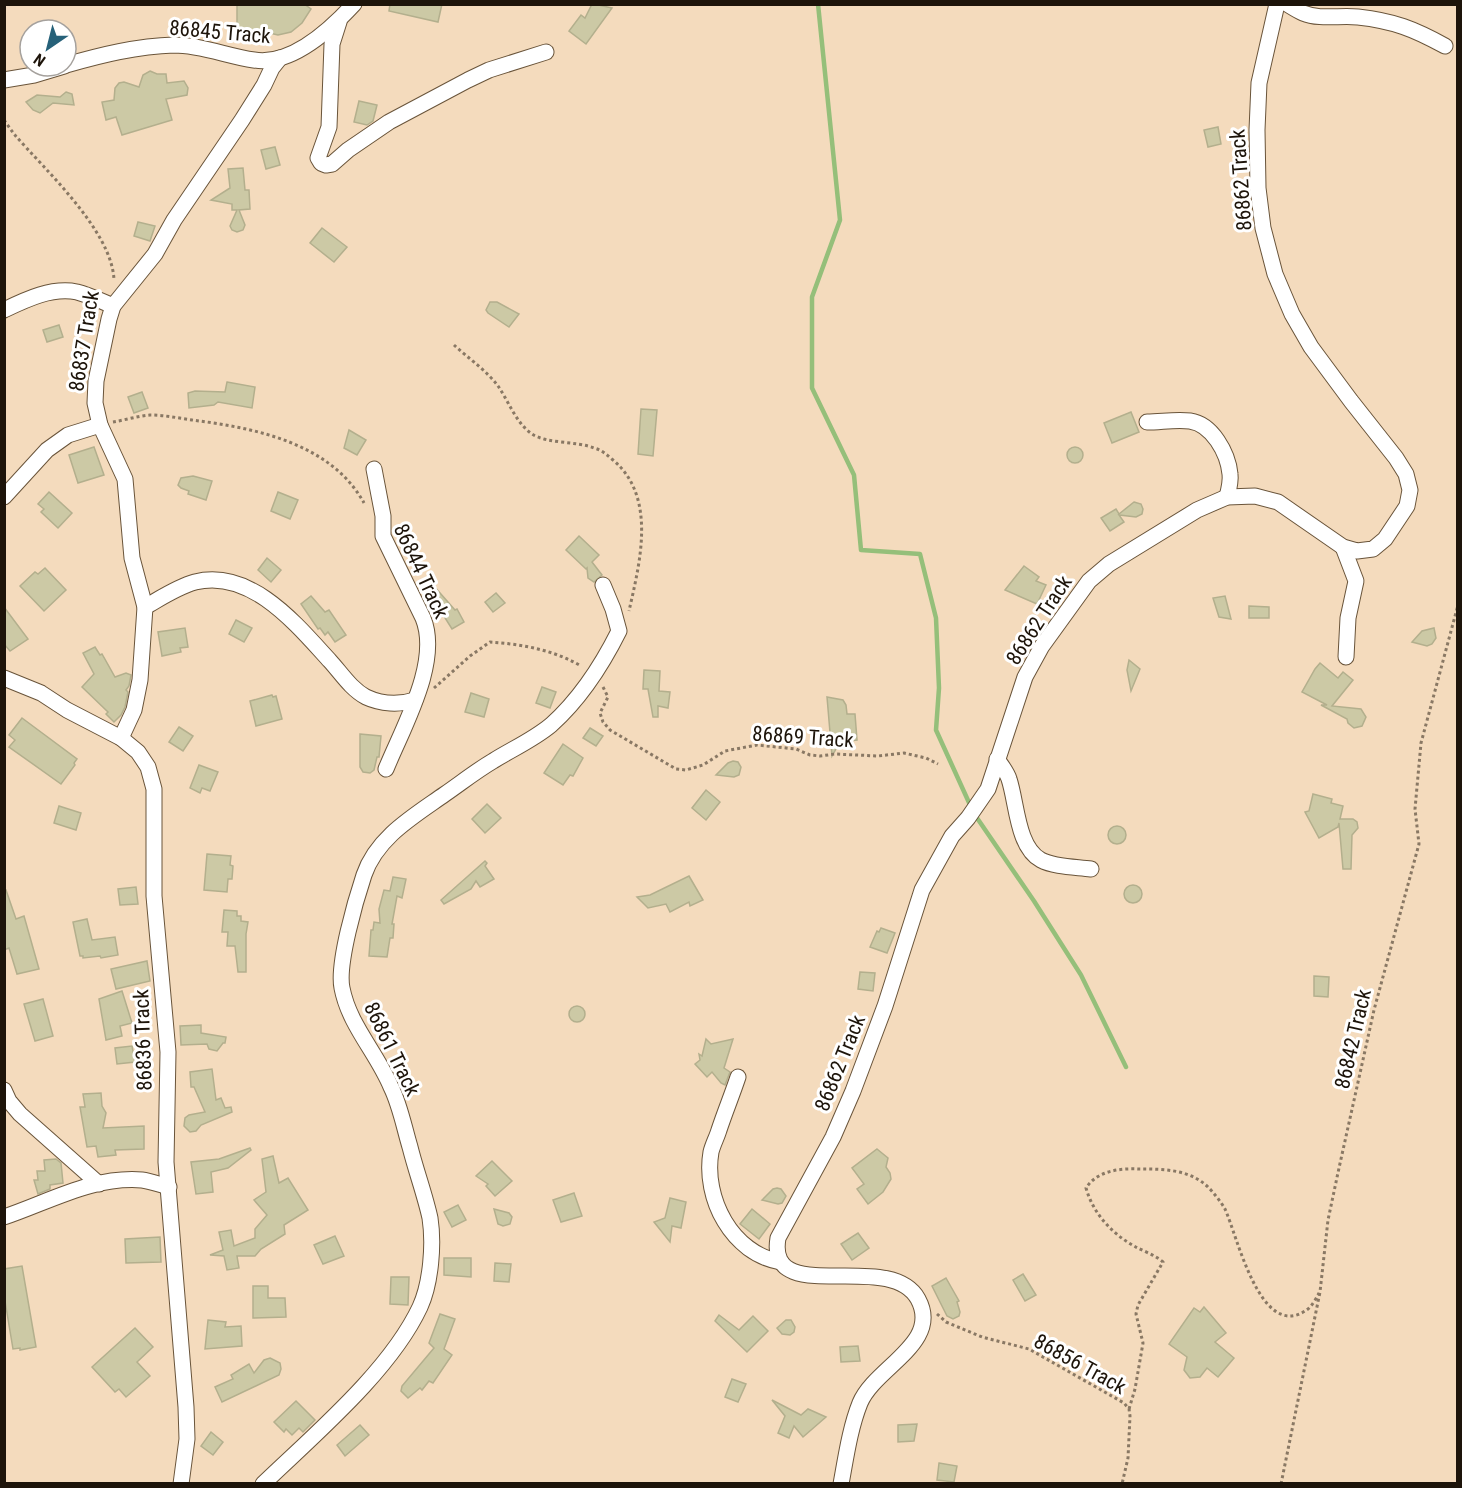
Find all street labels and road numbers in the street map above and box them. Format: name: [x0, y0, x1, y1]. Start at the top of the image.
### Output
street label: 86845 Track: [168, 16, 272, 48]
street label: 86862 Track: [1225, 128, 1257, 232]
street label: 86837 Track: [64, 288, 104, 393]
street label: 86844 Track: [389, 520, 454, 623]
street label: 86862 Track: [1001, 570, 1077, 669]
street label: 86869 Track: [751, 721, 855, 753]
street label: 86842 Track: [1330, 986, 1376, 1091]
street label: 86836 Track: [129, 988, 157, 1091]
street label: 86861 Track: [359, 998, 425, 1100]
street label: 86862 Track: [810, 1011, 870, 1115]
street label: 86856 Track: [1030, 1329, 1131, 1399]

